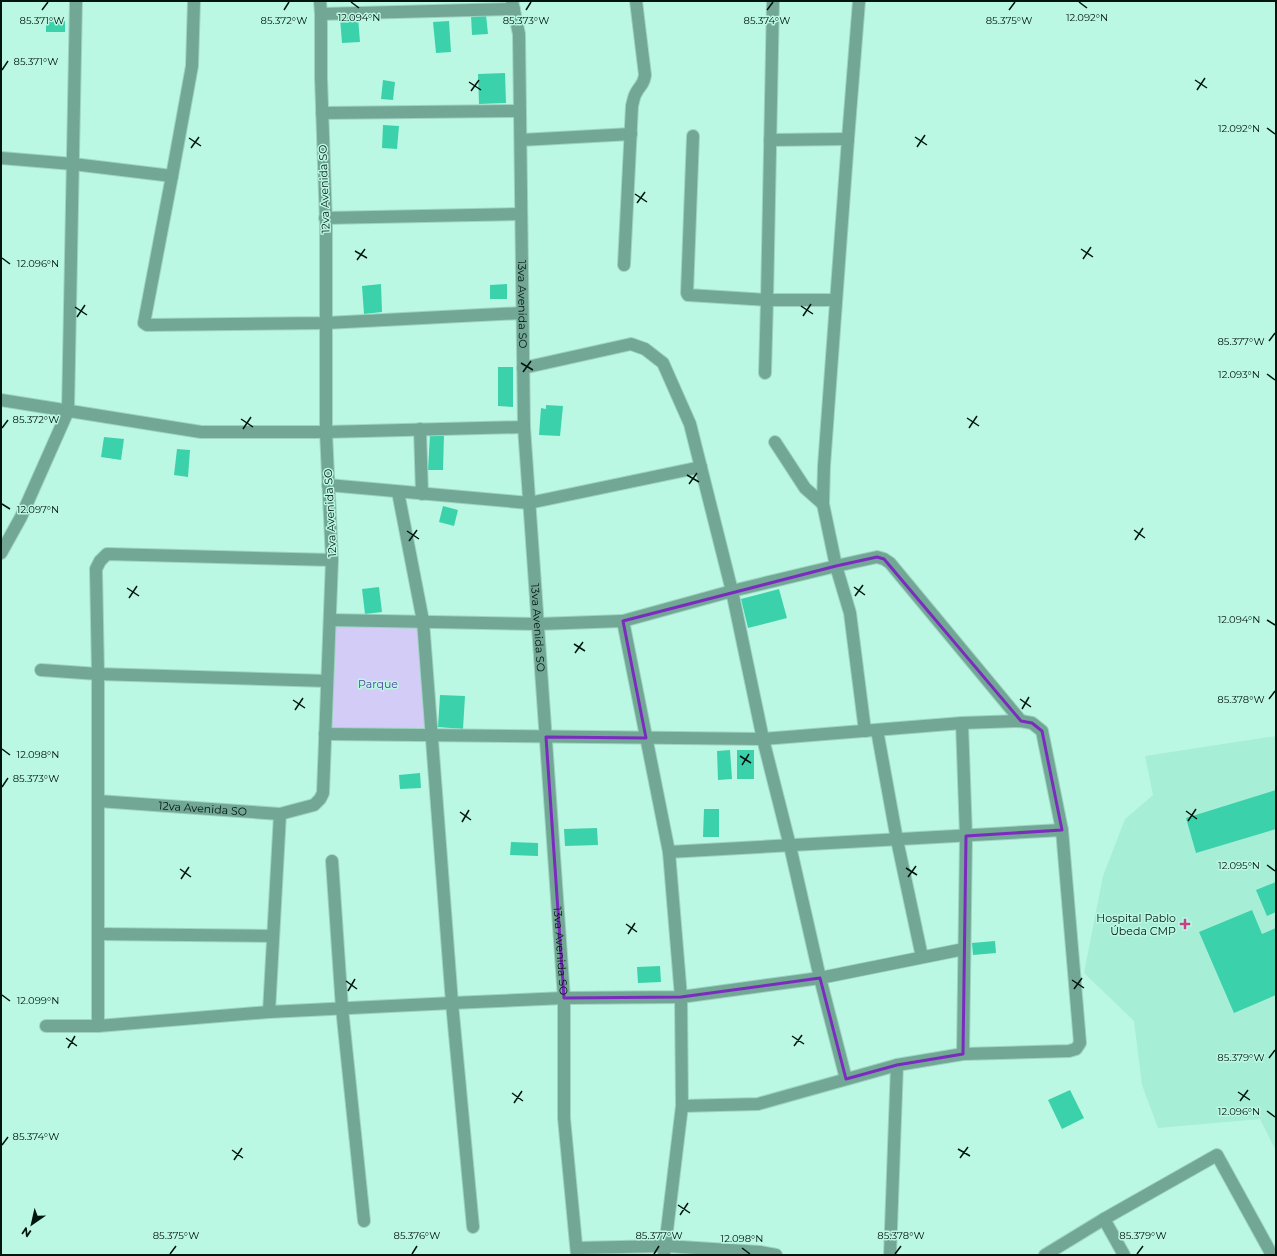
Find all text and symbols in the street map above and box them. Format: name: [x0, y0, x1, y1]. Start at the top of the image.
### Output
text: 12.094°N: [338, 11, 380, 24]
text: 12.092°N: [1066, 11, 1108, 24]
text: 85.371°W: [20, 14, 64, 27]
text: 85.372°W: [261, 14, 307, 27]
text: 85.373°W: [503, 14, 549, 27]
text: 85.374°W: [744, 14, 790, 27]
text: 85.375°W: [986, 14, 1032, 27]
text: 85.371°W: [14, 55, 58, 68]
text: 12.092°N: [1218, 122, 1260, 135]
street label: 12va Avenida SO: [315, 144, 333, 234]
text: 12.096°N: [17, 257, 59, 270]
street label: 13va Avenida SO: [515, 260, 530, 349]
text: 85.377°W: [1217, 335, 1265, 348]
text: 12.093°N: [1218, 368, 1260, 381]
text: 85.372°W: [13, 413, 59, 426]
street label: 12va Avenida SO: [321, 468, 339, 558]
text: 12.097°N: [17, 503, 59, 516]
street label: 13va Avenida SO: [528, 583, 548, 672]
text: 12.094°N: [1218, 613, 1260, 626]
park label: Parque: [358, 677, 398, 691]
text: 85.378°W: [1217, 693, 1265, 706]
text: 12.098°N: [17, 748, 59, 761]
text: 85.373°W: [13, 772, 59, 785]
street label: 12va Avenida SO: [158, 798, 247, 819]
text: 12.095°N: [1218, 859, 1260, 872]
street label: 13va Avenida SO: [551, 906, 571, 996]
place label: Hospital Pablo Úbeda CMP: [1096, 911, 1176, 938]
marker: Hospital Pablo Úbeda CMP: [1179, 918, 1191, 930]
text: 12.099°N: [17, 994, 59, 1007]
text: 85.379°W: [1217, 1051, 1265, 1064]
text: 12.096°N: [1218, 1105, 1260, 1118]
text: 85.374°W: [13, 1130, 59, 1143]
north arrow: [12, 1204, 52, 1244]
text: N: [19, 1224, 34, 1241]
text: 85.375°W: [153, 1229, 199, 1242]
text: 85.376°W: [394, 1229, 440, 1242]
text: 85.377°W: [635, 1229, 683, 1242]
text: 85.378°W: [877, 1229, 925, 1242]
text: 85.379°W: [1119, 1229, 1167, 1242]
text: 12.098°N: [721, 1232, 763, 1245]

